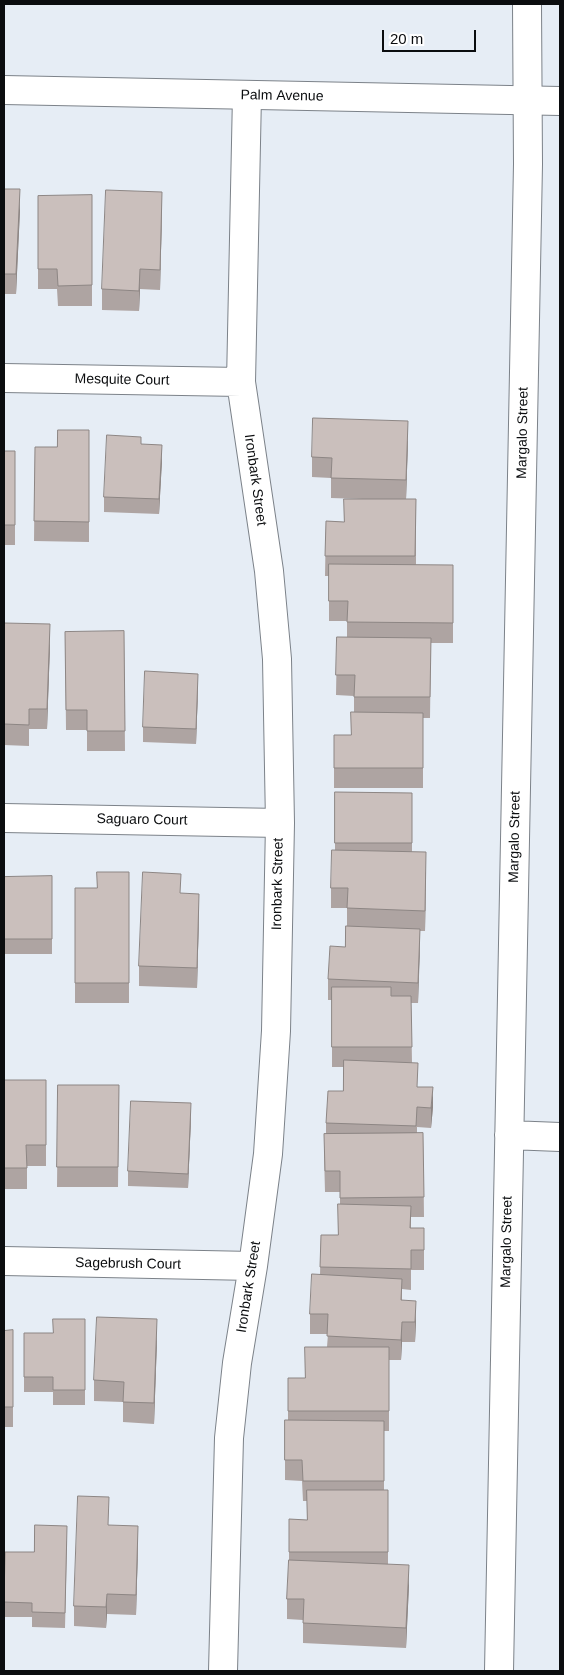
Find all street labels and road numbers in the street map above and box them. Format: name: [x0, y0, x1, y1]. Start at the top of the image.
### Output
street label: Palm Avenue: [240, 87, 324, 105]
street label: Mesquite Court: [74, 371, 170, 389]
street label: Margalo Street: [514, 387, 532, 479]
street label: Ironbark Street: [240, 433, 270, 527]
street label: Margalo Street: [506, 791, 524, 883]
street label: Saguaro Court: [96, 811, 188, 829]
street label: Ironbark Street: [269, 838, 287, 930]
street label: Margalo Street: [498, 1196, 516, 1288]
street label: Ironbark Street: [233, 1240, 265, 1334]
street label: Sagebrush Court: [75, 1255, 181, 1273]

